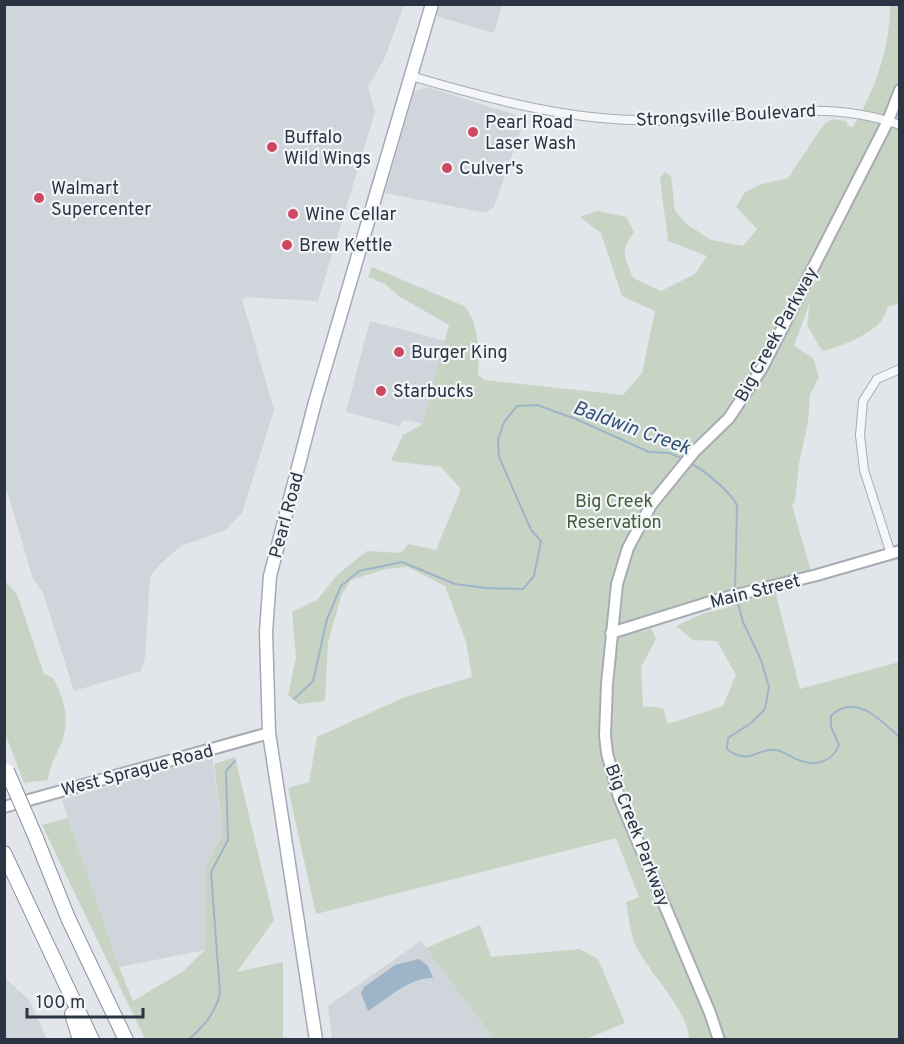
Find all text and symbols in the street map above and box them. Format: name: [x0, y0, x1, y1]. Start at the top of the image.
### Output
street label: Strongsville Boulevard: [635, 100, 817, 133]
place label: Pearl Road Laser Wash: [485, 112, 576, 156]
marker: Pearl Road Laser Wash: [466, 125, 480, 139]
place label: Buffalo Wild Wings: [284, 127, 371, 171]
marker: Buffalo Wild Wings: [265, 140, 279, 154]
place label: Culver's: [459, 158, 524, 181]
marker: Culver's: [440, 161, 454, 175]
place label: Walmart Supercenter: [51, 178, 151, 222]
marker: Walmart Supercenter: [32, 191, 46, 205]
place label: Wine Cellar: [305, 204, 397, 227]
marker: Wine Cellar: [286, 207, 300, 221]
place label: Brew Kettle: [299, 235, 392, 258]
marker: Brew Kettle: [280, 238, 294, 252]
street label: Big Creek Parkway: [731, 263, 824, 406]
place label: Burger King: [411, 342, 508, 365]
marker: Burger King: [392, 345, 406, 359]
place label: Starbucks: [393, 381, 474, 404]
marker: Starbucks: [374, 384, 388, 398]
water label: Baldwin Creek: [569, 396, 695, 463]
street label: Pearl Road: [265, 470, 310, 561]
park label: Big Creek Reservation: [566, 491, 662, 535]
street label: Main Street: [708, 570, 803, 615]
street label: West Sprague Road: [59, 740, 216, 803]
street label: Big Creek Parkway: [599, 761, 674, 910]
scale bar: [27, 981, 142, 1019]
text: 100 m: [36, 992, 85, 1015]

